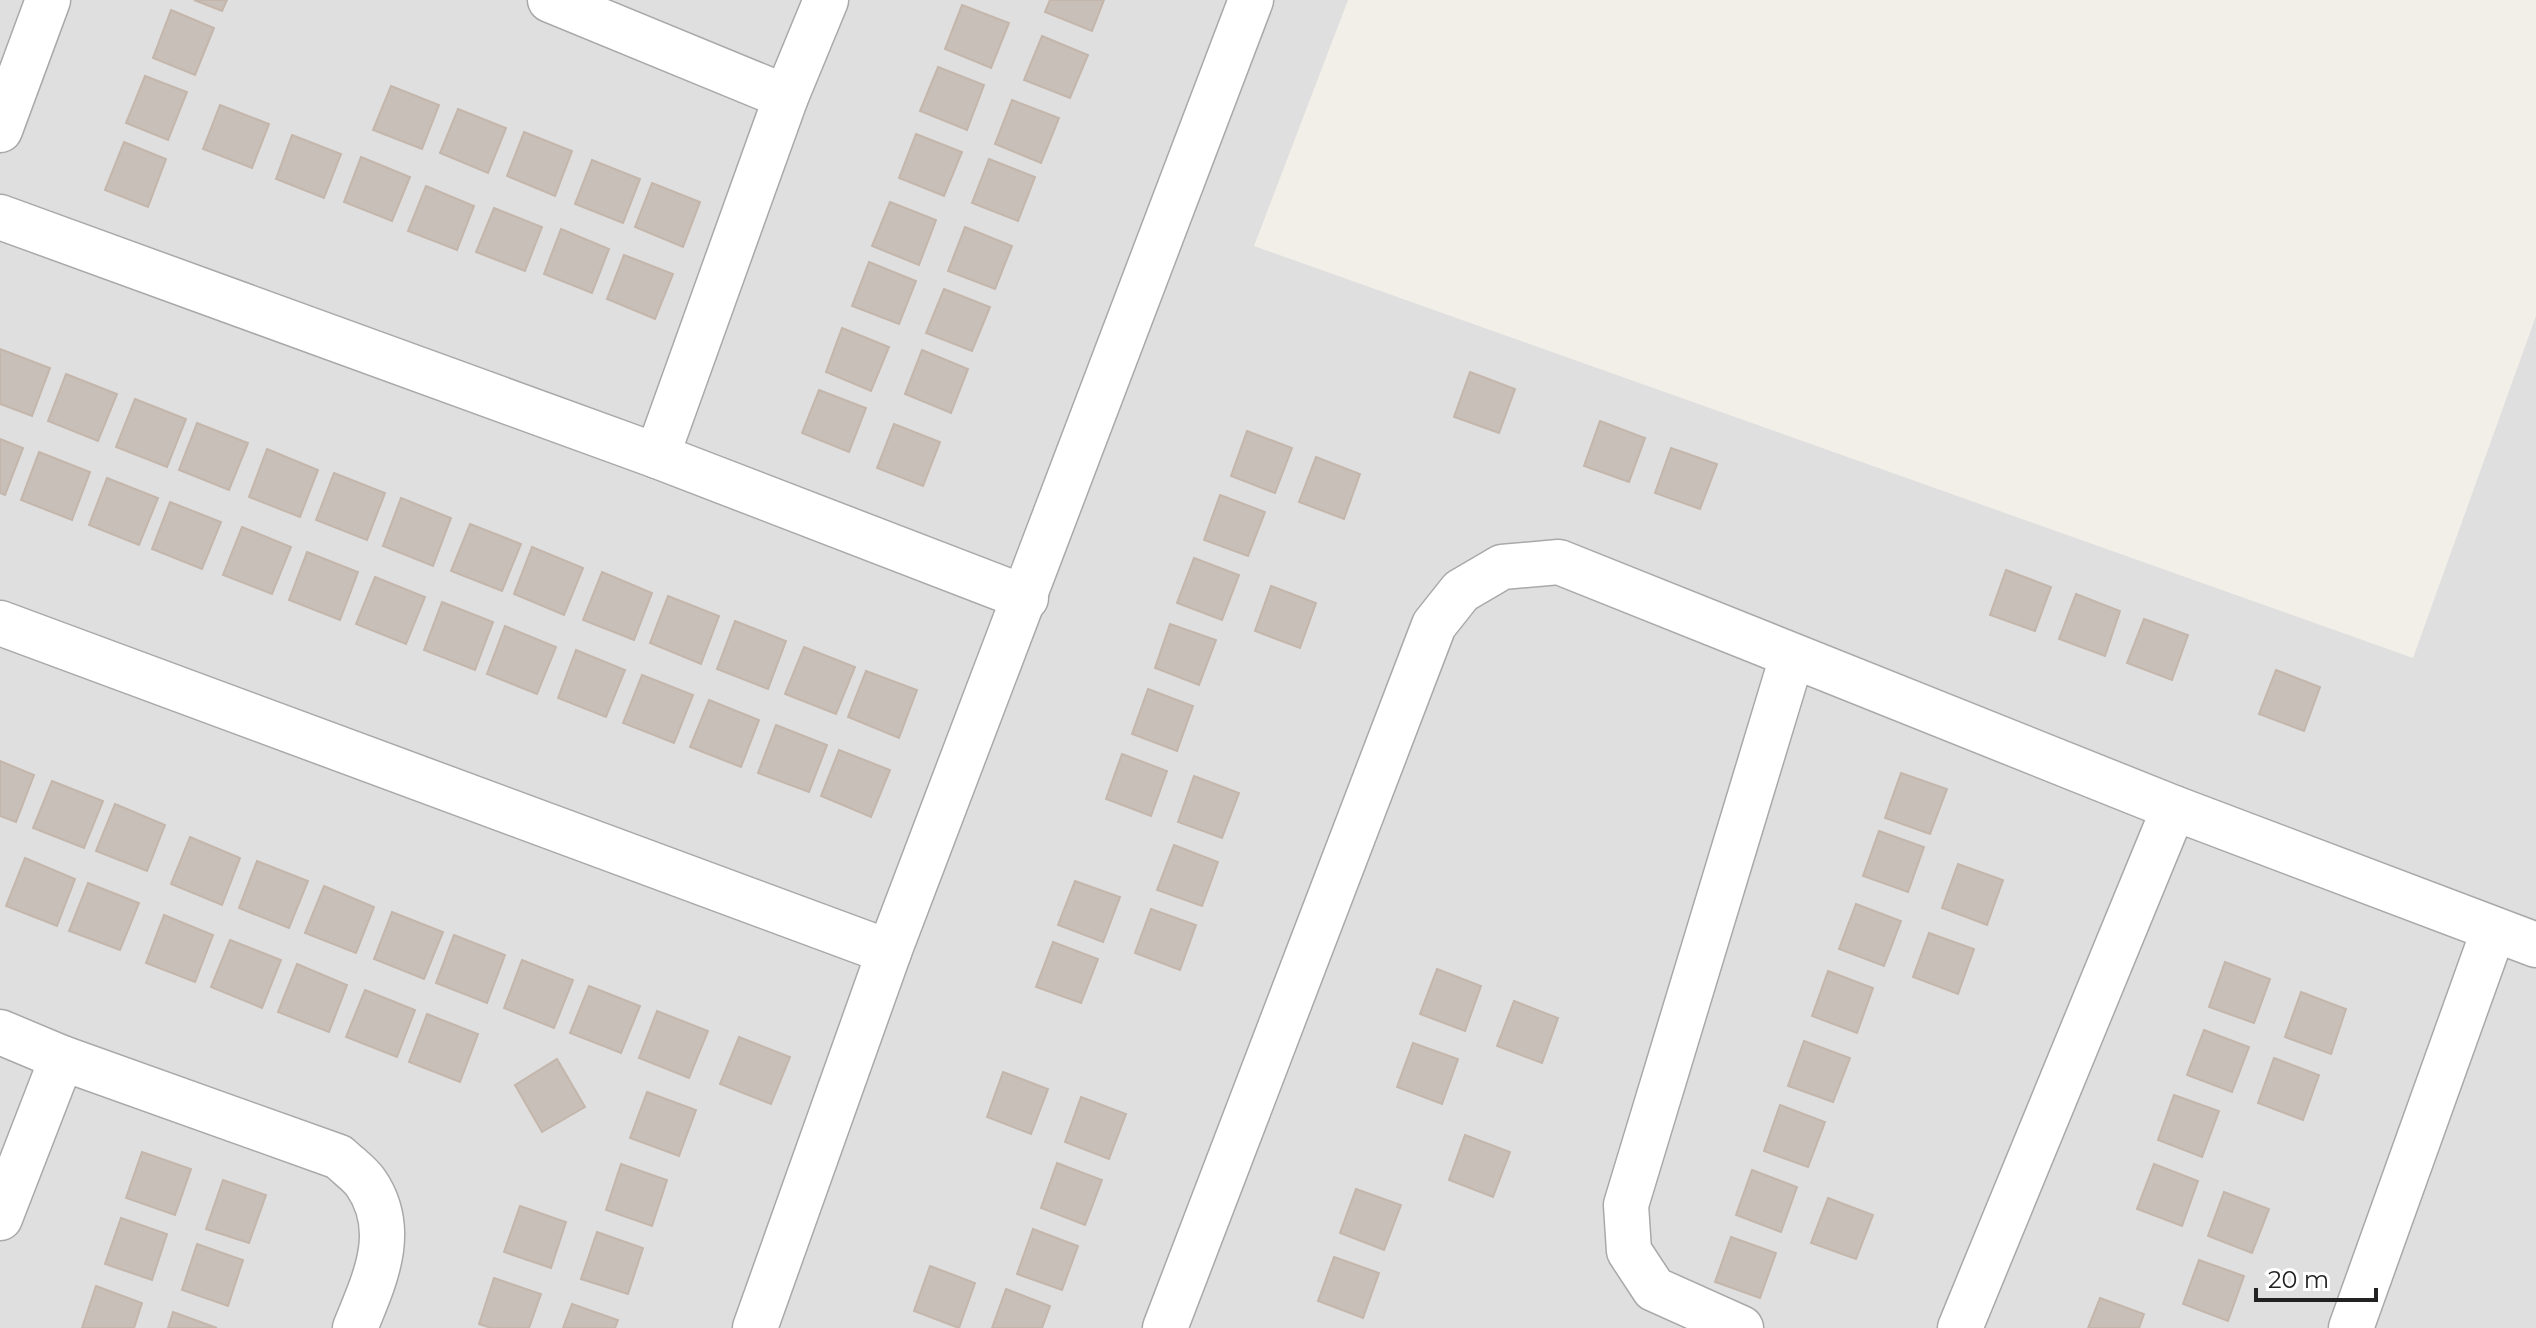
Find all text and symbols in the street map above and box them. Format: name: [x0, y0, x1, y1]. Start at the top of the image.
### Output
scale bar: [2256, 1252, 2376, 1302]
text: 20 m: [2268, 1265, 2329, 1294]

